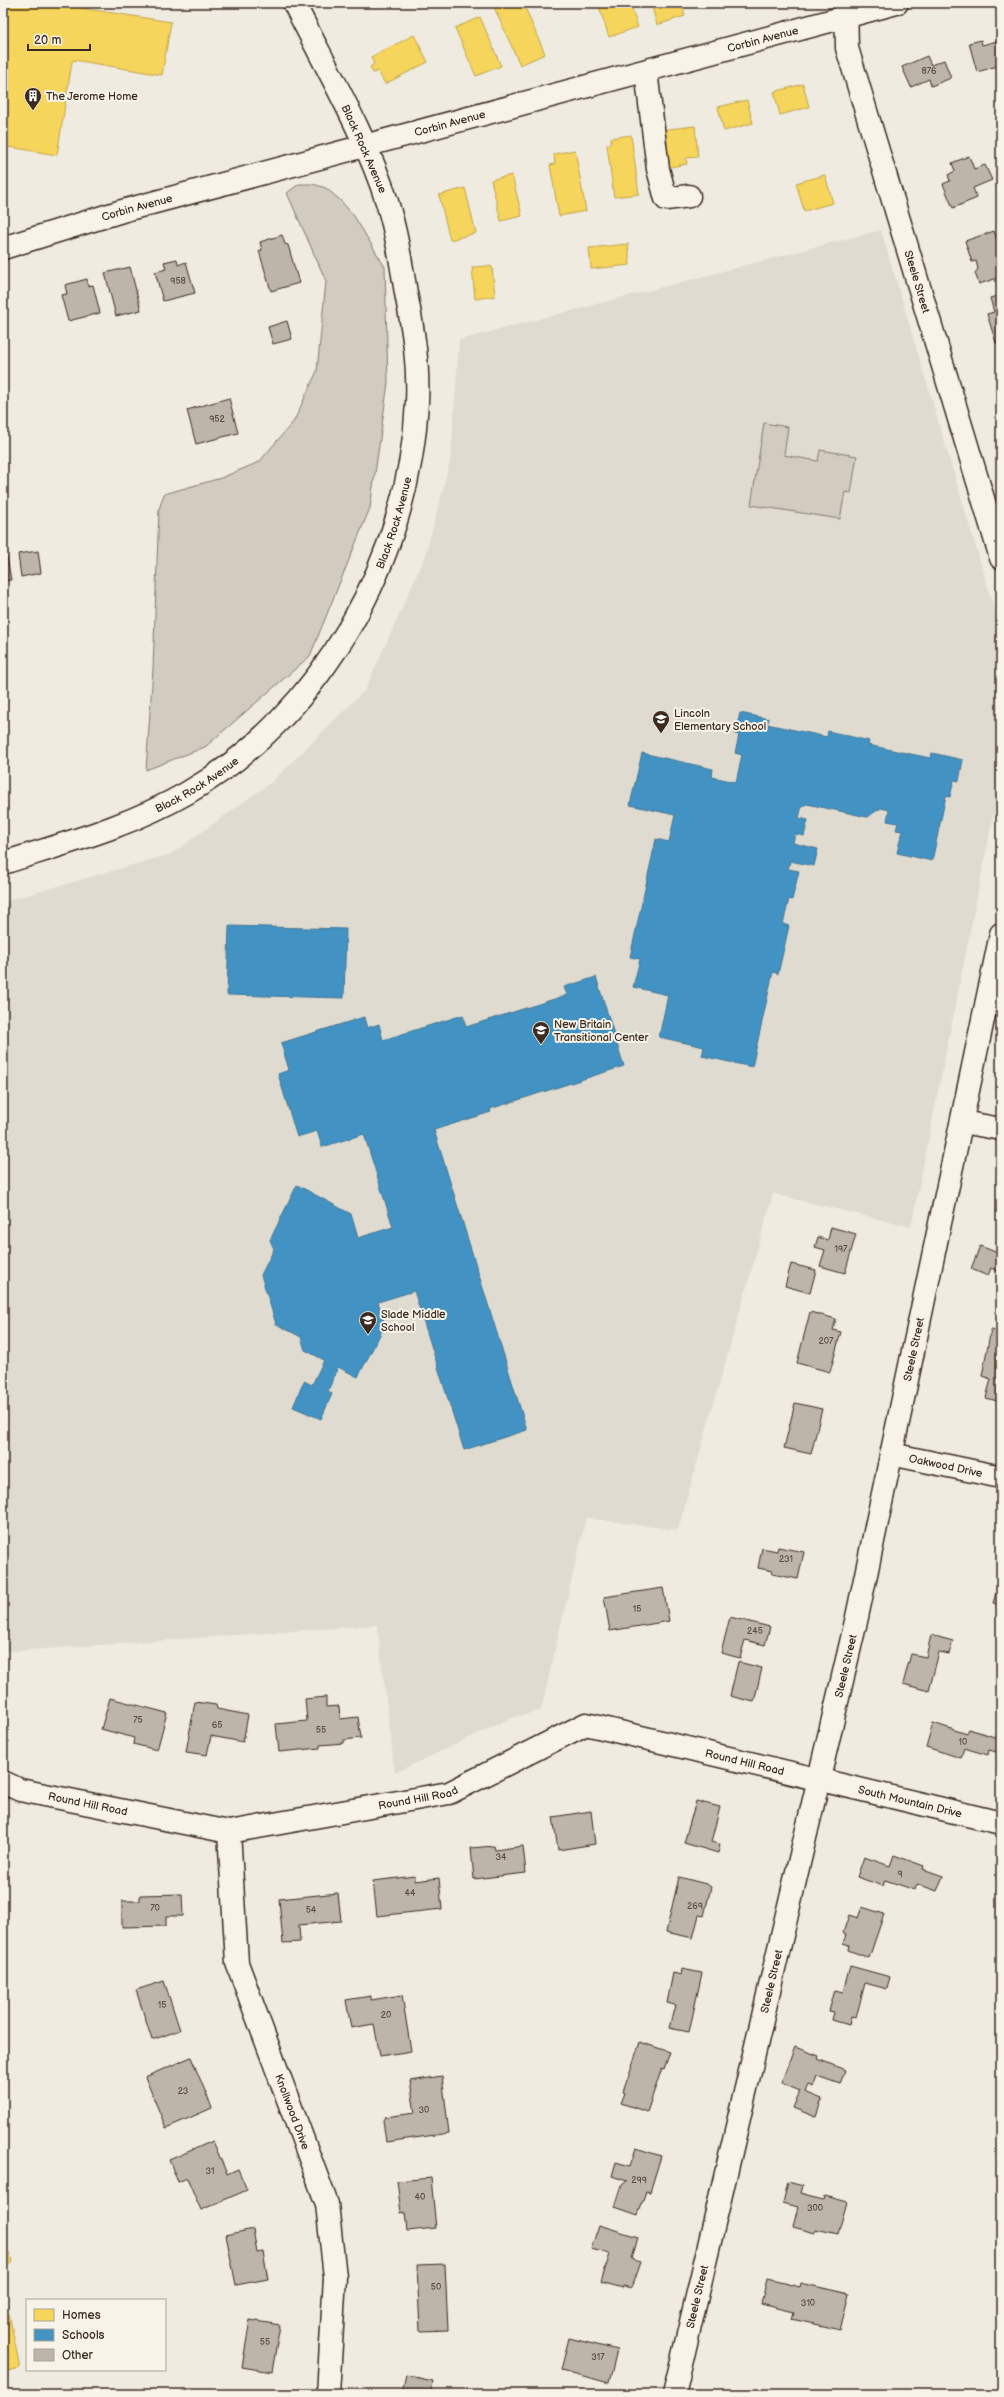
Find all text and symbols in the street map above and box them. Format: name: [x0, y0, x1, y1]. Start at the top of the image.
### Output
street label: Corbin Avenue: [726, 23, 800, 55]
scale bar: [28, 26, 90, 52]
text: 20 m: [34, 33, 61, 48]
house number: 876: [921, 66, 937, 77]
building icon: The Jerome Home: [23, 86, 43, 111]
place label: The Jerome Home: [46, 90, 138, 103]
street label: Black Rock Avenue: [339, 103, 390, 196]
street label: Corbin Avenue: [413, 107, 487, 139]
street label: Corbin Avenue: [100, 191, 174, 223]
street label: Steele Street: [902, 249, 933, 315]
house number: 958: [170, 276, 186, 287]
house number: 952: [209, 414, 226, 425]
street label: Black Rock Avenue: [373, 475, 414, 571]
place label: Lincoln Elementary School: [674, 707, 766, 733]
school or university icon: Lincoln Elementary School: [651, 709, 671, 734]
street label: Black Rock Avenue: [153, 754, 241, 815]
place label: New Britain Transitional Center: [554, 1018, 649, 1044]
school or university icon: New Britain Transitional Center: [531, 1020, 551, 1045]
house number: 197: [834, 1244, 848, 1255]
place label: Slade Middle School: [381, 1308, 446, 1334]
school or university icon: Slade Middle School: [358, 1310, 378, 1335]
street label: Steele Street: [900, 1316, 927, 1382]
house number: 207: [818, 1336, 834, 1347]
street label: Oakwood Drive: [908, 1451, 984, 1480]
house number: 231: [779, 1554, 793, 1565]
house number: 15: [633, 1604, 641, 1615]
house number: 245: [747, 1626, 763, 1637]
street label: Steele Street: [832, 1632, 859, 1699]
house number: 75: [133, 1715, 143, 1726]
house number: 65: [212, 1720, 222, 1731]
house number: 55: [316, 1725, 326, 1736]
house number: 10: [959, 1737, 967, 1748]
street label: Round Hill Road: [704, 1746, 786, 1778]
street label: Round Hill Road: [377, 1783, 460, 1812]
street label: South Mountain Drive: [857, 1783, 964, 1820]
street label: Round Hill Road: [47, 1789, 129, 1818]
house number: 34: [495, 1852, 507, 1863]
house number: 9: [897, 1869, 903, 1880]
house number: 44: [405, 1888, 416, 1899]
house number: 269: [687, 1901, 703, 1912]
house number: 70: [150, 1903, 160, 1914]
house number: 54: [306, 1905, 317, 1916]
street label: Steele Street: [757, 1948, 785, 2014]
house number: 15: [158, 2000, 166, 2011]
house number: 20: [381, 2010, 391, 2021]
street label: Knollwood Drive: [273, 2072, 313, 2152]
house number: 23: [178, 2086, 189, 2097]
house number: 30: [419, 2105, 429, 2116]
house number: 31: [205, 2166, 215, 2177]
house number: 299: [631, 2175, 647, 2186]
house number: 40: [415, 2192, 425, 2203]
house number: 300: [807, 2203, 823, 2214]
street label: Steele Street: [683, 2263, 711, 2330]
house number: 50: [431, 2282, 441, 2293]
house number: 310: [801, 2298, 815, 2309]
legend: [26, 2299, 166, 2371]
text: Homes: [62, 2308, 101, 2323]
text: Schools: [62, 2328, 105, 2343]
house number: 55: [260, 2337, 270, 2348]
text: Other: [62, 2348, 94, 2363]
house number: 317: [591, 2352, 605, 2363]

